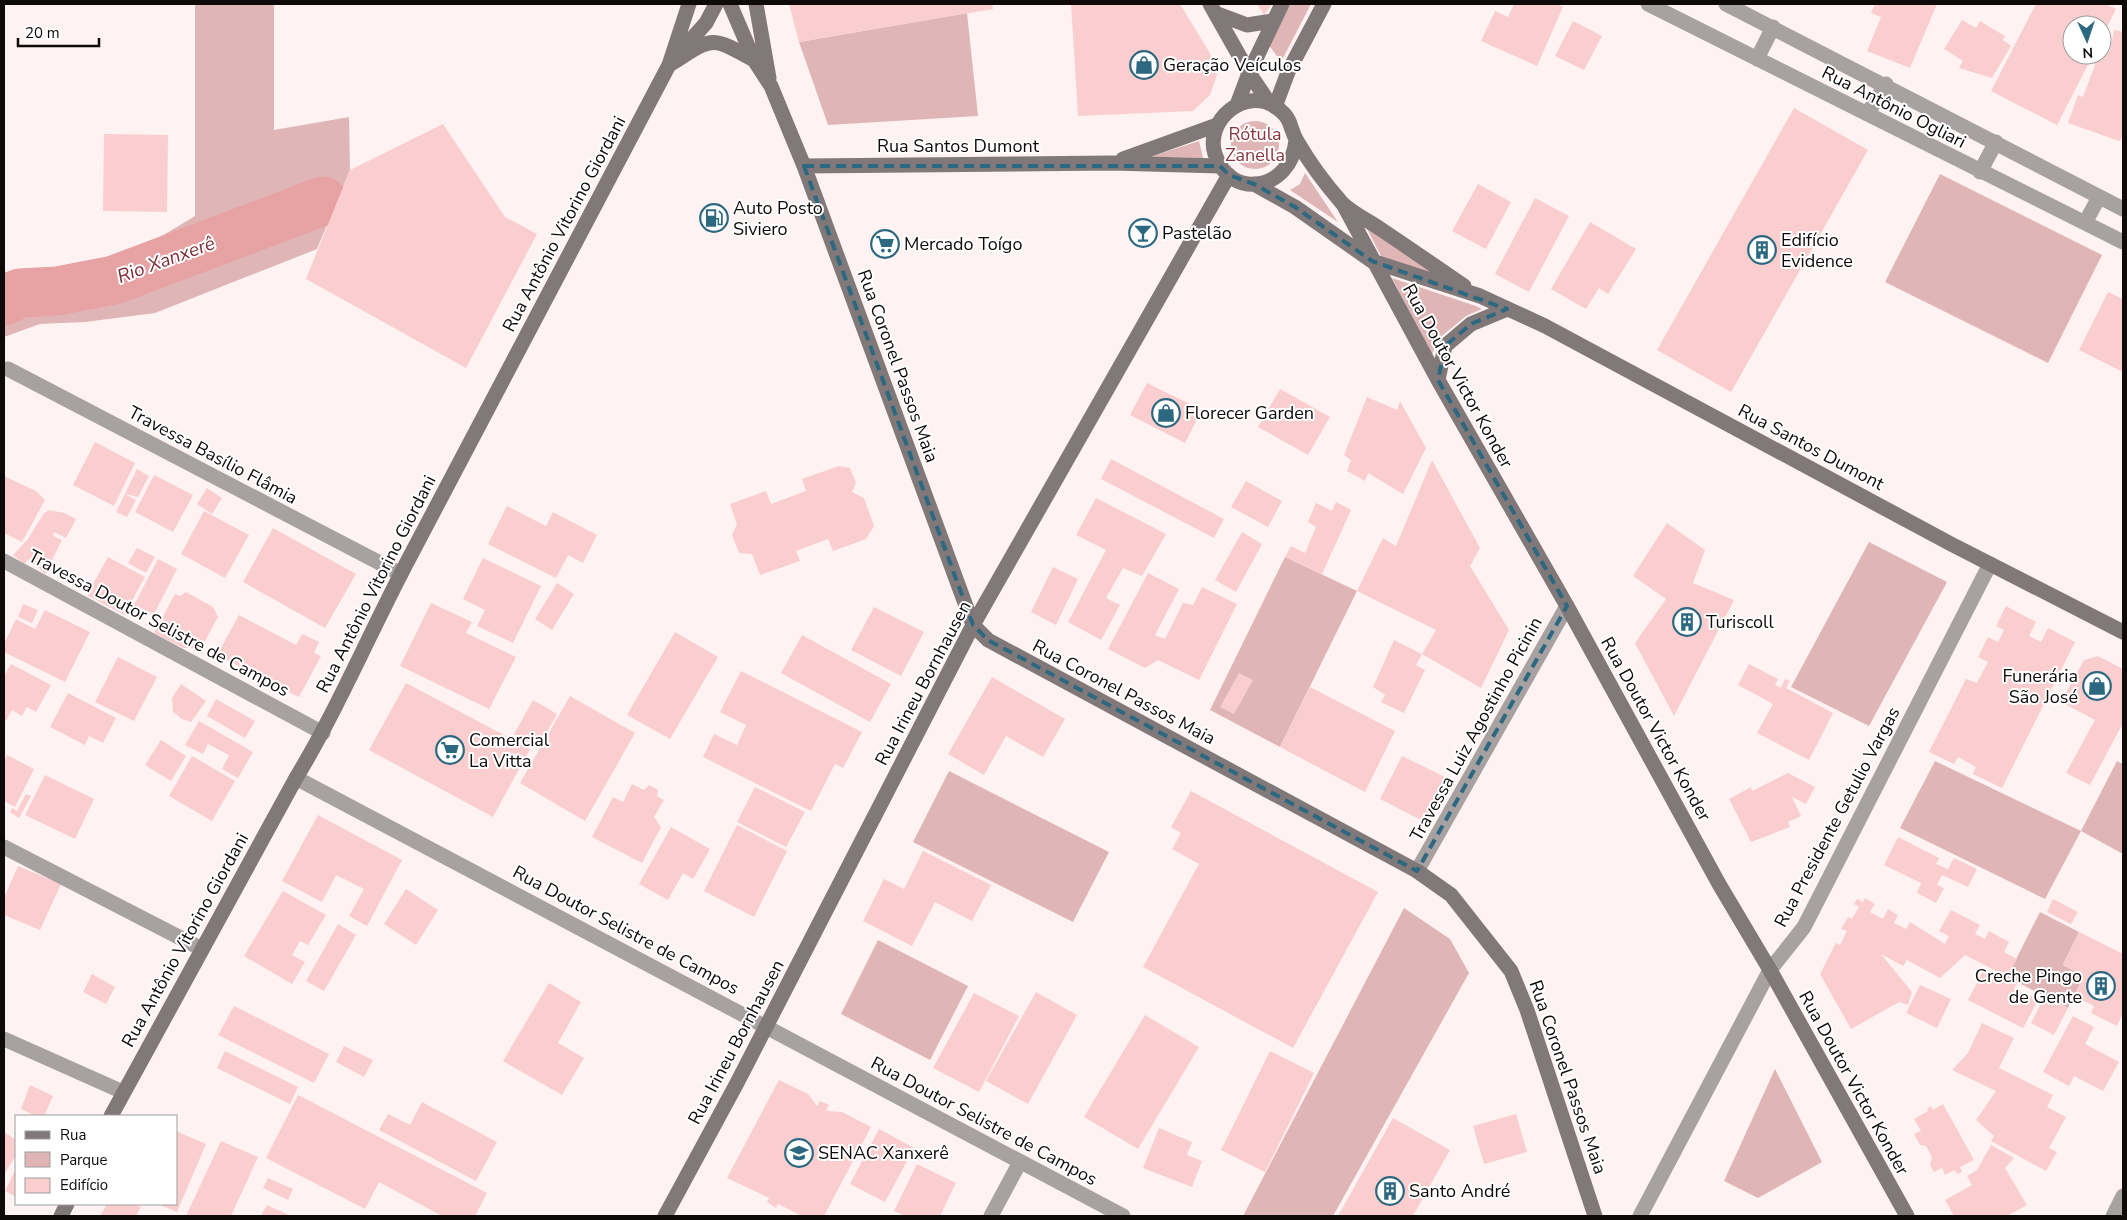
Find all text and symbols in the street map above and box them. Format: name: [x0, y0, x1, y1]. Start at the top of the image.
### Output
scale bar: [18, 15, 99, 47]
north arrow: [2062, 15, 2112, 65]
text: 20 m: [25, 23, 60, 43]
text: N: [2082, 43, 2093, 62]
shop icon: Geração Veículos: [1129, 50, 1159, 80]
place label: Geração Veículos: [1163, 53, 1301, 77]
street label: Rua Antônio Ogliari: [1818, 60, 1970, 154]
street label: Rua Antônio Vitorino Giordani: [497, 112, 631, 336]
park label: Rótula Zanella: [1225, 122, 1285, 167]
street label: Rua Santos Dumont: [877, 134, 1040, 158]
place label: Auto Posto Siviero: [733, 196, 823, 241]
fuel station icon: Auto Posto Siviero: [699, 203, 729, 233]
bar icon: Pastelão: [1128, 218, 1158, 248]
place label: Pastelão: [1162, 221, 1232, 245]
place label: Edifício Evidence: [1781, 228, 1853, 273]
supermarket icon: Mercado Toígo: [870, 229, 900, 259]
water label: Rio Xanxerê: [113, 230, 219, 290]
place label: Mercado Toígo: [904, 232, 1022, 256]
building icon: Edifício Evidence: [1747, 235, 1777, 265]
street label: Rua Coronel Passos Maia: [852, 266, 944, 466]
street label: Rua Doutor Victor Konder: [1397, 280, 1519, 473]
shop icon: Florecer Garden: [1151, 398, 1181, 428]
street label: Rua Santos Dumont: [1734, 398, 1889, 496]
street label: Travessa Basílio Flâmia: [124, 400, 302, 510]
place label: Florecer Garden: [1185, 401, 1314, 425]
street label: Rua Antônio Vitorino Giordani: [311, 471, 441, 697]
street label: Travessa Doutor Selistre de Campos: [24, 544, 294, 702]
street label: Rua Irineu Bornhausen: [869, 596, 977, 770]
building icon: Turiscoll: [1672, 607, 1702, 637]
place label: Turiscoll: [1706, 610, 1774, 634]
street label: Travessa Luiz Agostinho Picinin: [1404, 613, 1548, 845]
street label: Rua Doutor Victor Konder: [1595, 633, 1717, 826]
street label: Rua Coronel Passos Maia: [1028, 634, 1220, 750]
place label: Funerária São José: [2002, 664, 2078, 709]
shop icon: Funerária São José: [2082, 671, 2112, 701]
street label: Rua Presidente Getulio Vargas: [1769, 703, 1905, 931]
place label: Comercial La Vitta: [469, 728, 550, 773]
supermarket icon: Comercial La Vitta: [435, 735, 465, 765]
street label: Rua Antônio Vitorino Giordani: [116, 829, 254, 1051]
street label: Rua Doutor Selistre de Campos: [509, 860, 743, 1000]
street label: Rua Irineu Bornhausen: [682, 955, 790, 1129]
place label: Creche Pingo de Gente: [1975, 964, 2082, 1009]
building icon: Creche Pingo de Gente: [2086, 971, 2116, 1001]
street label: Rua Coronel Passos Maia: [1524, 977, 1612, 1177]
street label: Rua Doutor Victor Konder: [1793, 987, 1915, 1180]
street label: Rua Doutor Selistre de Campos: [867, 1051, 1101, 1191]
legend: [15, 1115, 178, 1205]
text: Rua: [60, 1125, 86, 1145]
school or university icon: SENAC Xanxerê: [784, 1138, 814, 1168]
place label: SENAC Xanxerê: [818, 1141, 949, 1165]
text: Parque: [60, 1150, 108, 1170]
text: Edifício: [60, 1175, 108, 1195]
building icon: Santo André: [1375, 1176, 1405, 1206]
place label: Santo André: [1409, 1179, 1510, 1203]

